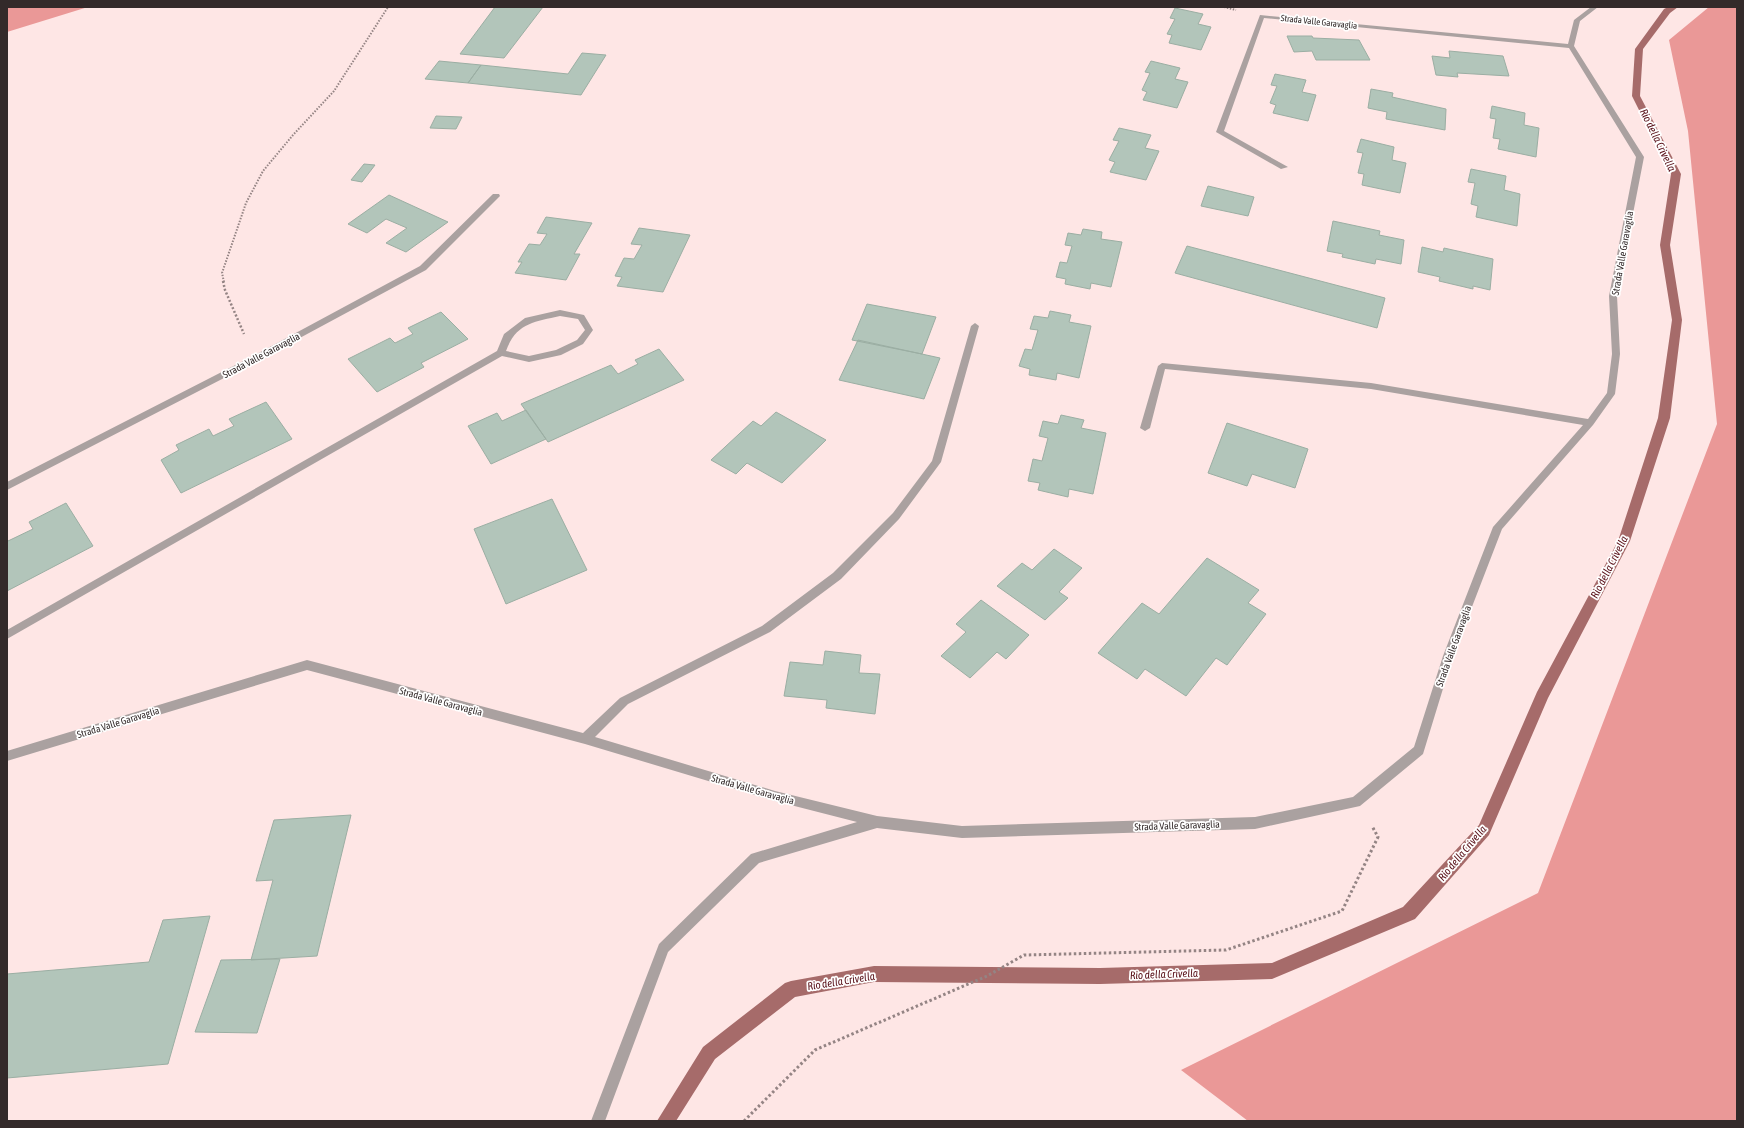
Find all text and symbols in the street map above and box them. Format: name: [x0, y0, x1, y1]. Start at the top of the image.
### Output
street label: Strada Valle Garavaglia: [1280, 13, 1358, 31]
water label: Rio della Crivella: [1638, 107, 1678, 173]
street label: Strada Valle Garavaglia: [1610, 210, 1635, 296]
street label: Strada Valle Garavaglia: [221, 330, 302, 380]
water label: Rio della Crivella: [1588, 534, 1630, 600]
street label: Strada Valle Garavaglia: [1434, 604, 1473, 688]
street label: Strada Valle Garavaglia: [398, 685, 484, 718]
street label: Strada Valle Garavaglia: [76, 705, 161, 740]
street label: Strada Valle Garavaglia: [710, 772, 796, 807]
street label: Strada Valle Garavaglia: [1134, 818, 1220, 832]
water label: Rio della Crivella: [1436, 823, 1488, 883]
water label: Rio della Crivella: [1130, 967, 1198, 981]
water label: Rio della Crivella: [806, 970, 876, 992]

